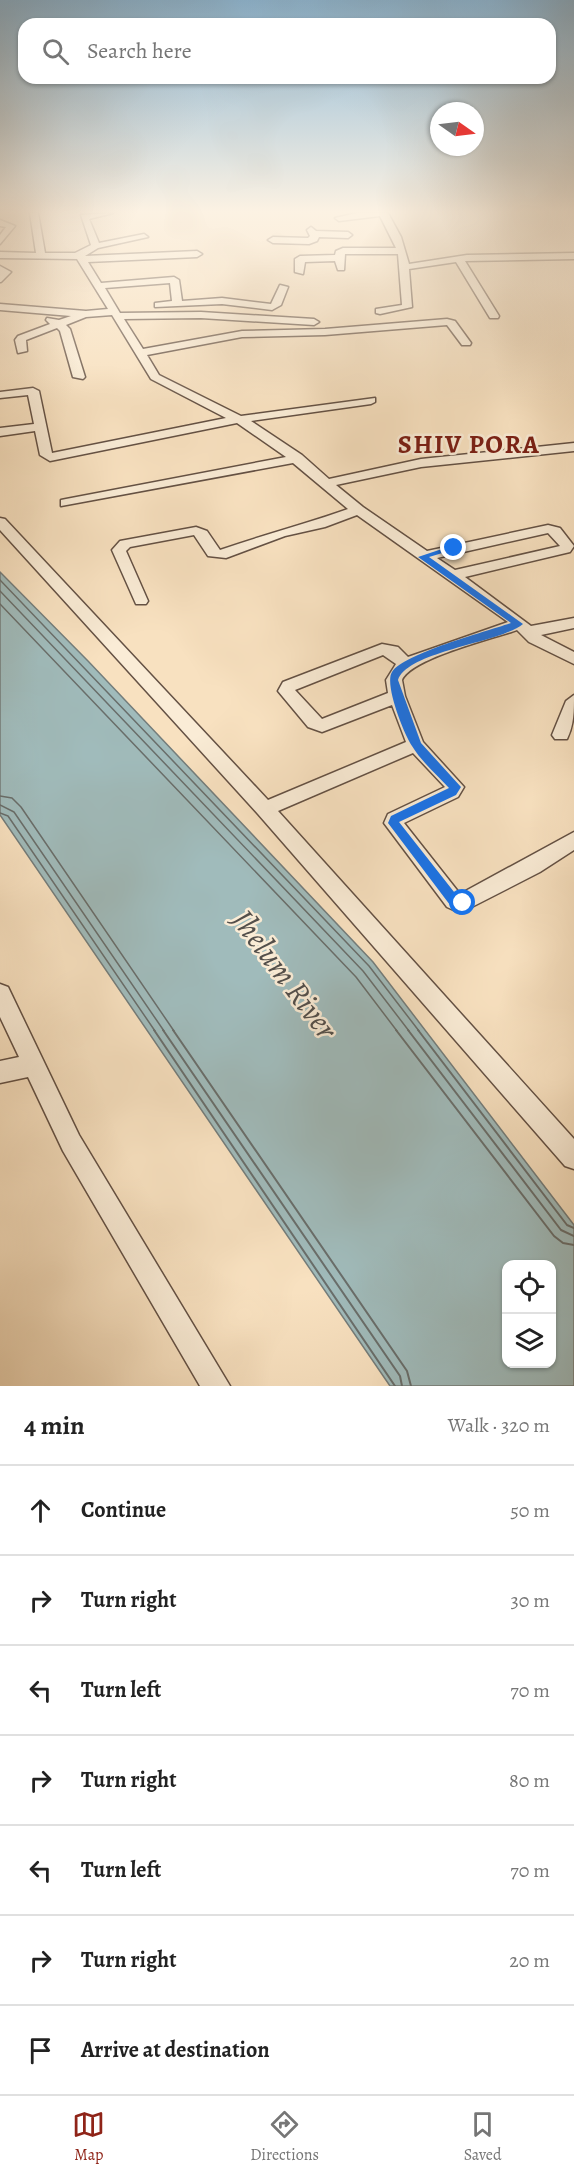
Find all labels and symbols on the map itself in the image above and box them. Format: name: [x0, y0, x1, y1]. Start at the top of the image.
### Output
north arrow: [430, 102, 484, 156]
district label: SHIV PORA: [398, 427, 540, 462]
route end: [440, 534, 466, 560]
route start: [449, 889, 475, 915]
water label: Jhelum River: [221, 899, 349, 1049]

